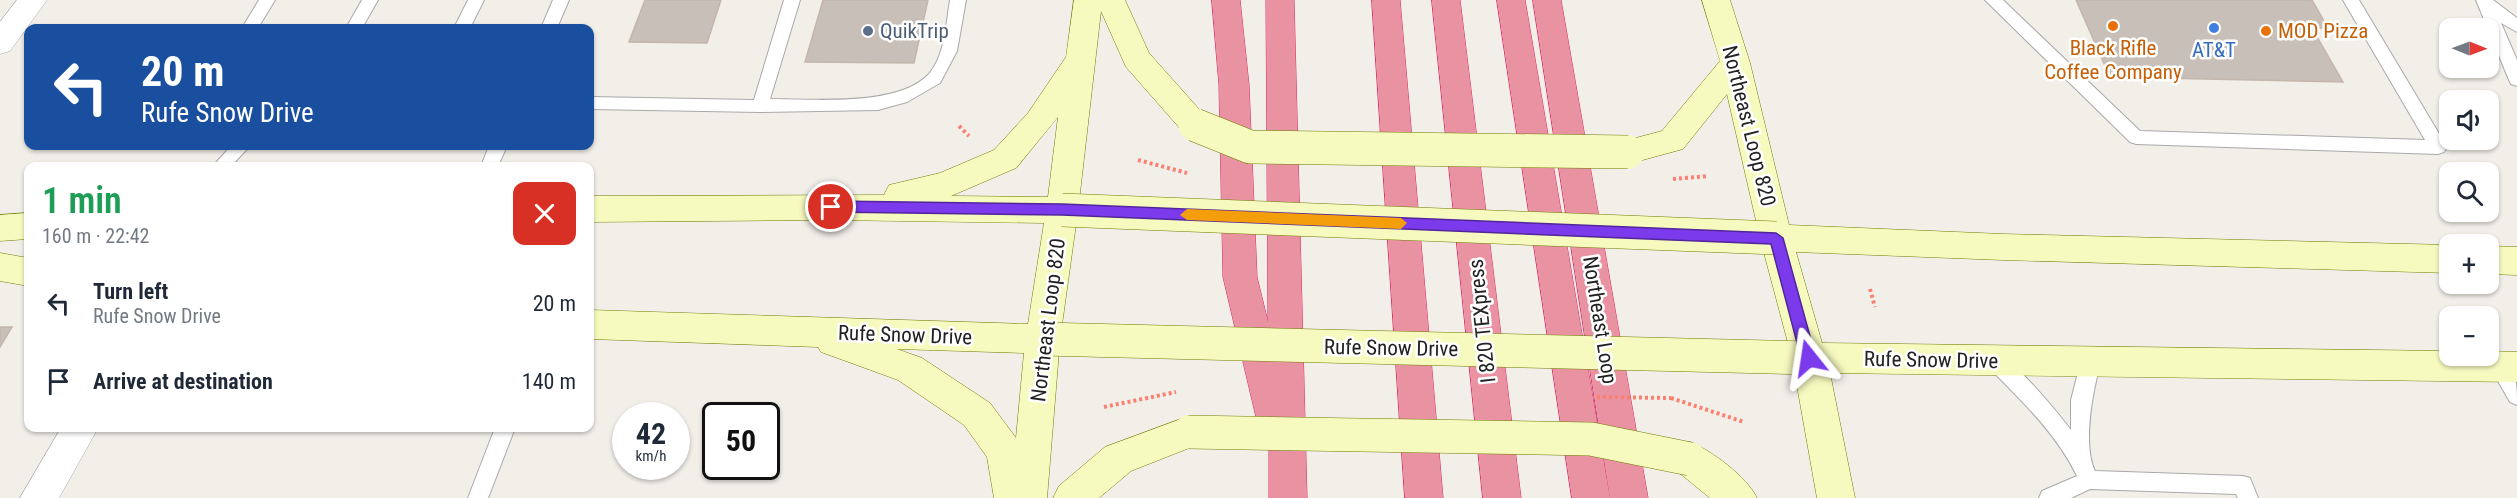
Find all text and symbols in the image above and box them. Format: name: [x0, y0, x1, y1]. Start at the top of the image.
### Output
north arrow: [2439, 18, 2499, 78]
map controls: [2439, 18, 2499, 366]
place label: QuikTrip: [880, 19, 949, 43]
marker: Black Rifle Coffee Company: [2106, 19, 2120, 33]
place label: MOD Pizza: [2278, 19, 2368, 43]
marker: AT&T: [2207, 21, 2221, 35]
marker: QuikTrip: [861, 24, 875, 38]
marker: MOD Pizza: [2259, 24, 2273, 38]
place label: Black Rifle Coffee Company: [2044, 36, 2182, 84]
place label: AT&T: [2192, 38, 2236, 62]
street label: Northeast Loop 820: [1717, 43, 1781, 209]
text: 20 m: [141, 47, 224, 96]
icon: left: [42, 48, 120, 126]
button: sound: [2439, 90, 2499, 150]
text: Rufe Snow Drive: [141, 97, 314, 129]
button: search: [2439, 162, 2499, 222]
text: 1 min: [42, 180, 122, 222]
pin: [805, 181, 856, 232]
button: close: [513, 182, 576, 245]
icon: arrive: [814, 190, 847, 223]
text: 160 m · 22:42: [42, 224, 149, 248]
button: +: [2439, 234, 2499, 294]
street label: Northeast Loop 820: [1026, 237, 1070, 403]
street label: Northeast Loop: [1578, 255, 1622, 385]
street label: I 820 TEXpress: [1464, 258, 1500, 384]
text: Turn left: [93, 279, 168, 304]
icon: left: [42, 287, 75, 320]
text: 20 m: [533, 291, 576, 316]
text: Rufe Snow Drive: [93, 304, 221, 328]
button: −: [2439, 306, 2499, 366]
street label: Rufe Snow Drive: [837, 321, 973, 349]
position arrow: [1777, 326, 1841, 390]
street label: Rufe Snow Drive: [1324, 335, 1459, 361]
street label: Rufe Snow Drive: [1864, 347, 1999, 373]
icon: arrive: [42, 365, 75, 398]
text: Arrive at destination: [93, 369, 273, 394]
text: 140 m: [522, 369, 576, 394]
speed limit sign: 50: [702, 402, 780, 480]
text: 42: [636, 416, 666, 451]
text: km/h: [636, 447, 666, 465]

